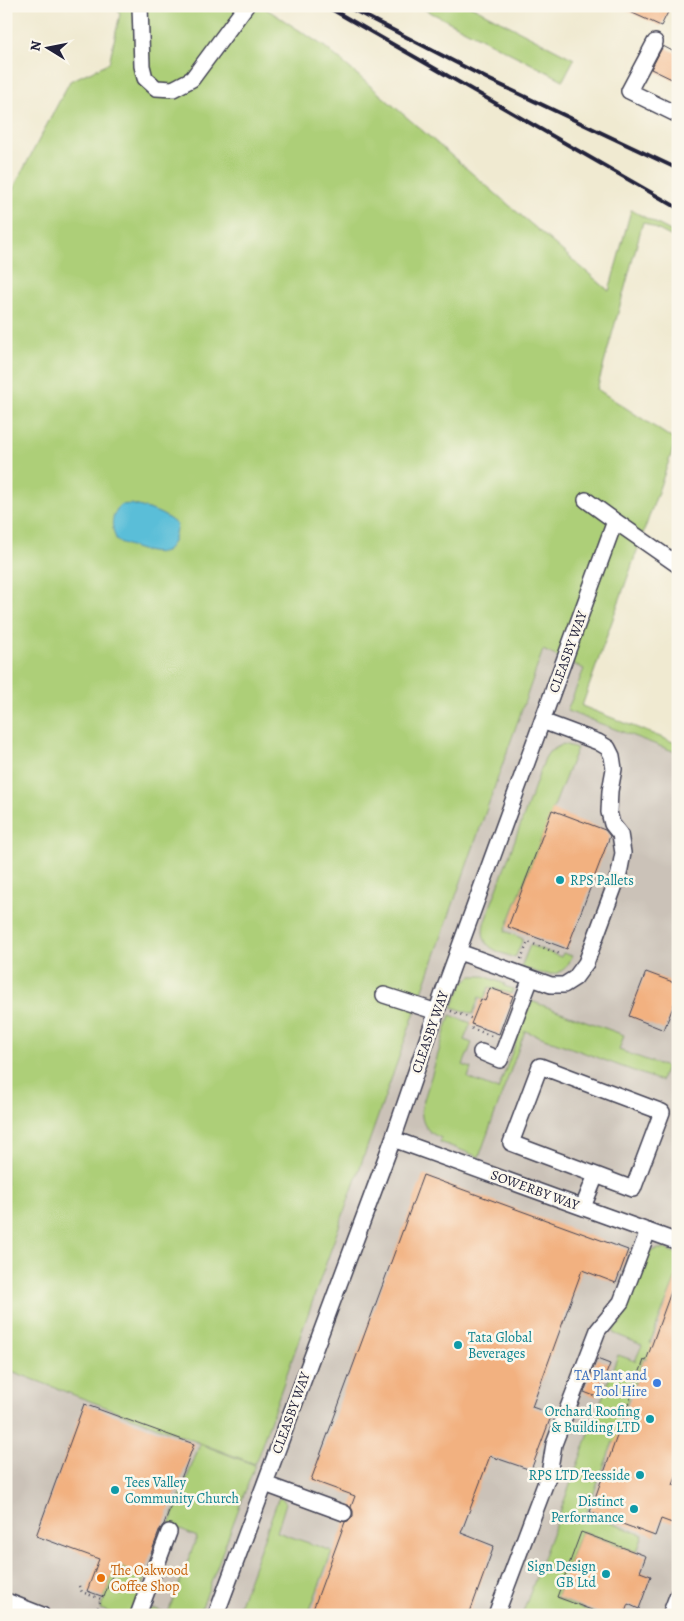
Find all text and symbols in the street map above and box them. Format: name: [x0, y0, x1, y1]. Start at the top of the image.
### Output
north arrow: [22, 22, 72, 72]
text: N: [25, 39, 46, 53]
street label: CLEASBY WAY: [544, 608, 592, 696]
place label: RPS Pallets: [570, 871, 634, 890]
marker: RPS Pallets: [554, 874, 566, 886]
street label: CLEASBY WAY: [407, 988, 453, 1076]
street label: SOWERBY WAY: [488, 1165, 582, 1215]
place label: Tata Global Beverages: [468, 1328, 533, 1363]
marker: Tata Global Beverages: [452, 1339, 464, 1351]
place label: TA Plant and Tool Hire: [574, 1366, 647, 1401]
street label: CLEASBY WAY: [267, 1369, 315, 1457]
marker: TA Plant and Tool Hire: [651, 1377, 663, 1389]
place label: Orchard Roofing & Building LTD: [545, 1402, 640, 1437]
marker: Orchard Roofing & Building LTD: [644, 1413, 656, 1425]
place label: RPS LTD Teesside: [528, 1466, 630, 1485]
marker: RPS LTD Teesside: [634, 1469, 646, 1481]
place label: Tees Valley Community Church: [125, 1473, 240, 1508]
marker: Tees Valley Community Church: [109, 1484, 121, 1496]
place label: Distinct Performance: [551, 1492, 624, 1527]
marker: Distinct Performance: [628, 1503, 640, 1515]
place label: Sign Design GB Ltd: [527, 1557, 596, 1592]
place label: The Oakwood Coffee Shop: [111, 1561, 189, 1596]
marker: Sign Design GB Ltd: [600, 1568, 612, 1580]
marker: The Oakwood Coffee Shop: [95, 1572, 107, 1584]

